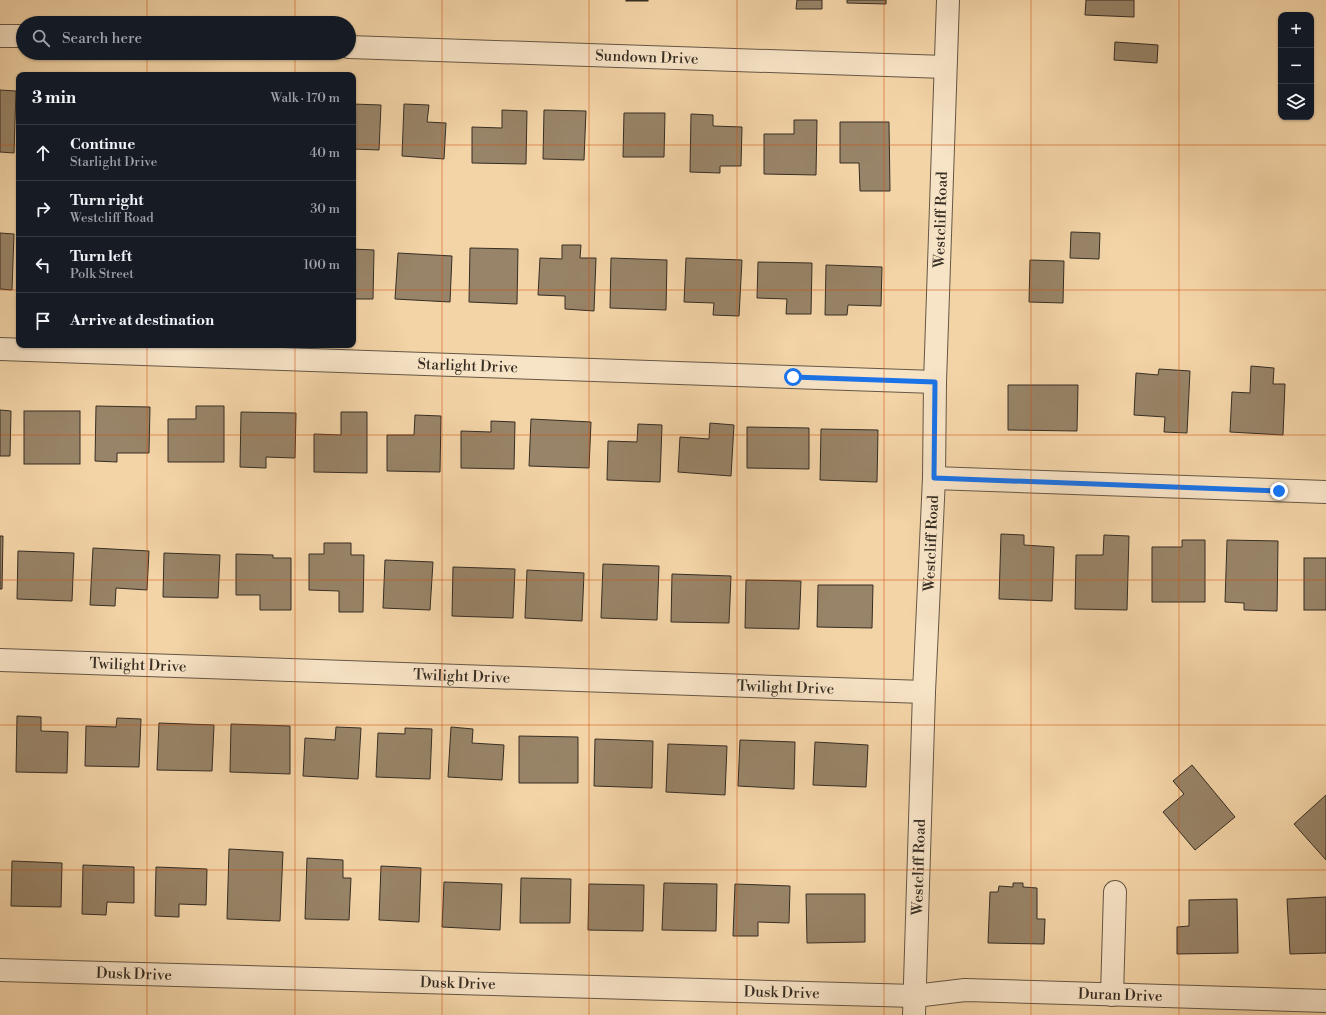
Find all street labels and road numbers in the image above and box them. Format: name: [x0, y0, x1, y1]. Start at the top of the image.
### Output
street label: Sundown Drive: [595, 46, 699, 68]
street label: Westcliff Road: [929, 170, 952, 269]
street label: Starlight Drive: [417, 354, 518, 377]
street label: Westcliff Road: [919, 494, 943, 593]
street label: Twilight Drive: [89, 654, 187, 676]
street label: Twilight Drive: [413, 665, 511, 687]
street label: Twilight Drive: [737, 676, 834, 698]
street label: Westcliff Road: [908, 818, 930, 917]
street label: Dusk Drive: [96, 963, 172, 984]
street label: Dusk Drive: [420, 972, 496, 994]
street label: Dusk Drive: [743, 982, 820, 1003]
street label: Duran Drive: [1078, 984, 1163, 1006]

